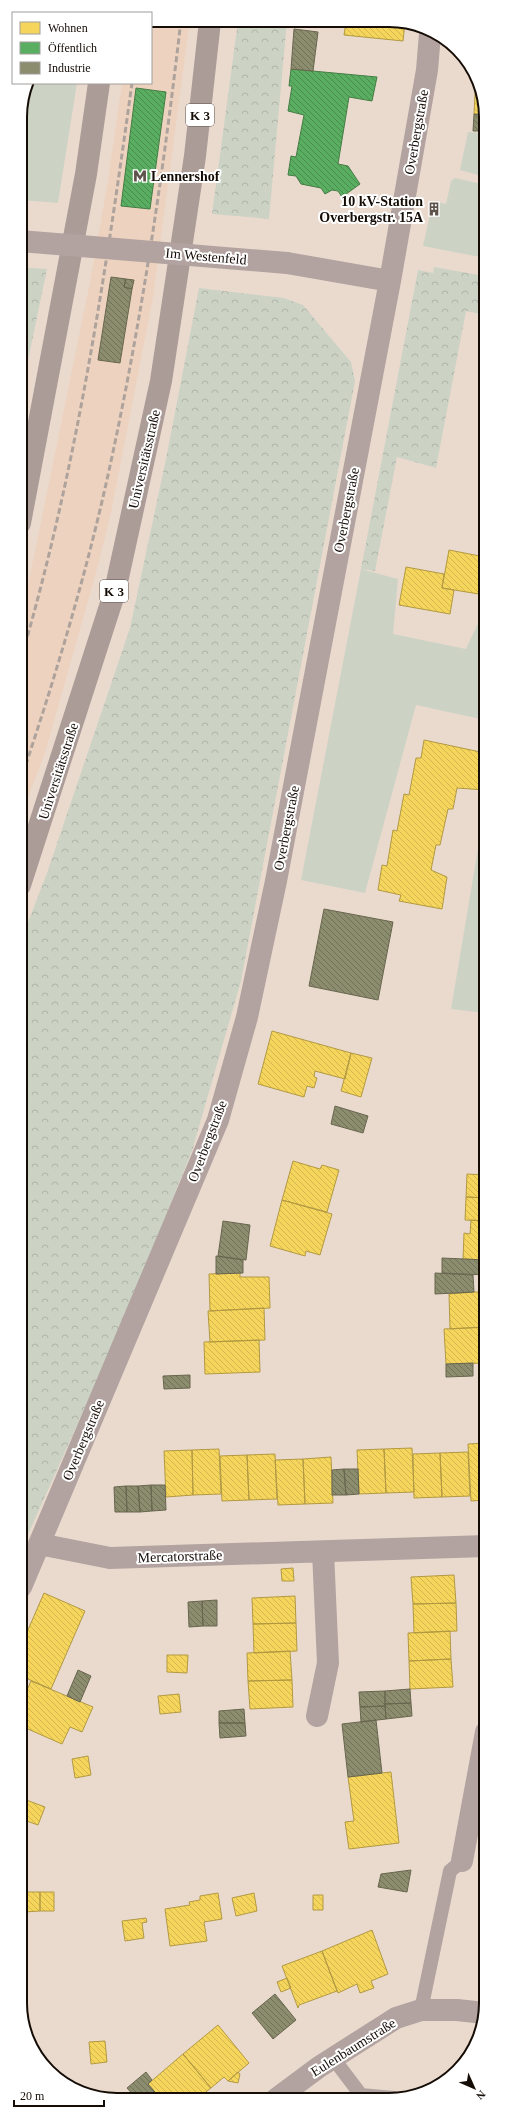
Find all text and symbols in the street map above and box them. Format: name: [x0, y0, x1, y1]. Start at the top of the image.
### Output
legend: [12, 12, 152, 84]
text: Wohnen: [48, 21, 88, 35]
text: Öffentlich: [48, 41, 97, 55]
text: Industrie: [48, 61, 91, 75]
street label: Overbergstraße: [402, 88, 431, 176]
road number: K 3: [186, 104, 214, 126]
metro station icon: Lennershof: [132, 168, 148, 184]
place label: Lennershof: [151, 169, 220, 184]
place label: 10 kV-Station Overbergstr. 15A: [319, 194, 424, 225]
building icon: 10 kV-Station Overbergstr. 15A: [426, 201, 442, 217]
street label: Im Westenfeld: [165, 245, 247, 268]
street label: Universitätsstraße: [126, 408, 163, 510]
street label: Overbergstraße: [331, 466, 362, 554]
road number: K 3: [100, 580, 128, 602]
street label: Universitätsstraße: [36, 721, 81, 822]
street label: Overbergstraße: [271, 784, 302, 872]
street label: Overbergstraße: [185, 1098, 230, 1184]
street label: Overbergstraße: [60, 1398, 107, 1483]
street label: Mercatorstraße: [137, 1548, 223, 1565]
street label: Eulenbaumstraße: [308, 2015, 398, 2080]
north arrow: [454, 2068, 494, 2108]
scale bar: [14, 2082, 104, 2108]
text: N: [474, 2088, 488, 2102]
text: 20 m: [20, 2089, 45, 2103]

